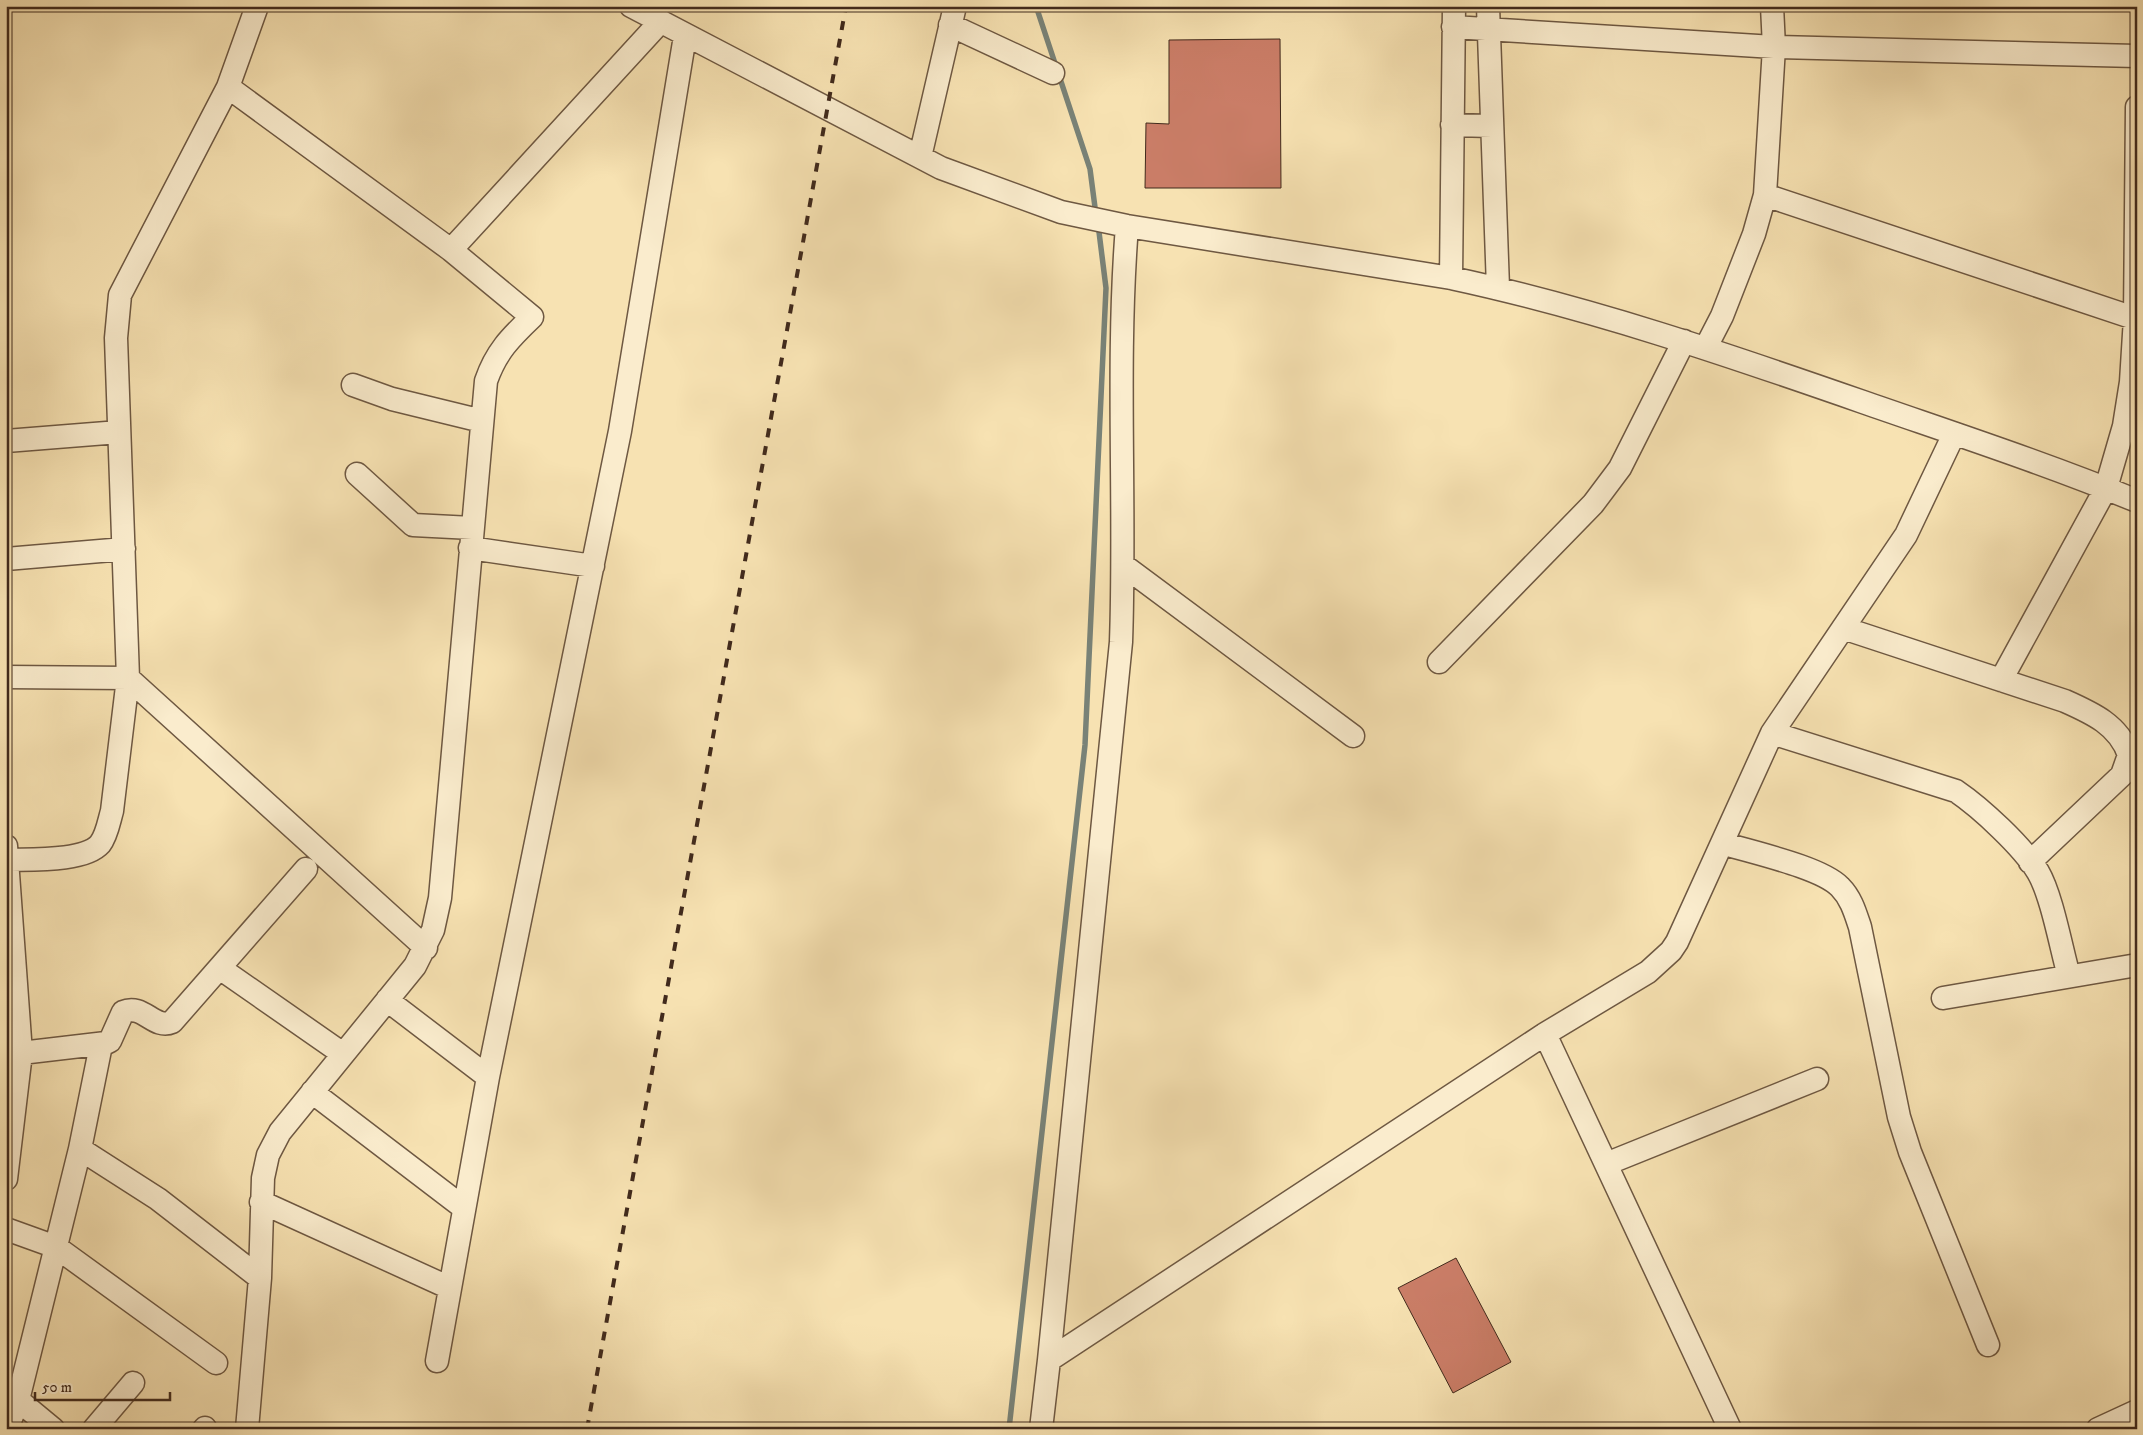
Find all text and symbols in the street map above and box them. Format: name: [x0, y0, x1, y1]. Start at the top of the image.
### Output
scale bar: [35, 1370, 170, 1402]
text: 50 m: [42, 1378, 72, 1397]

